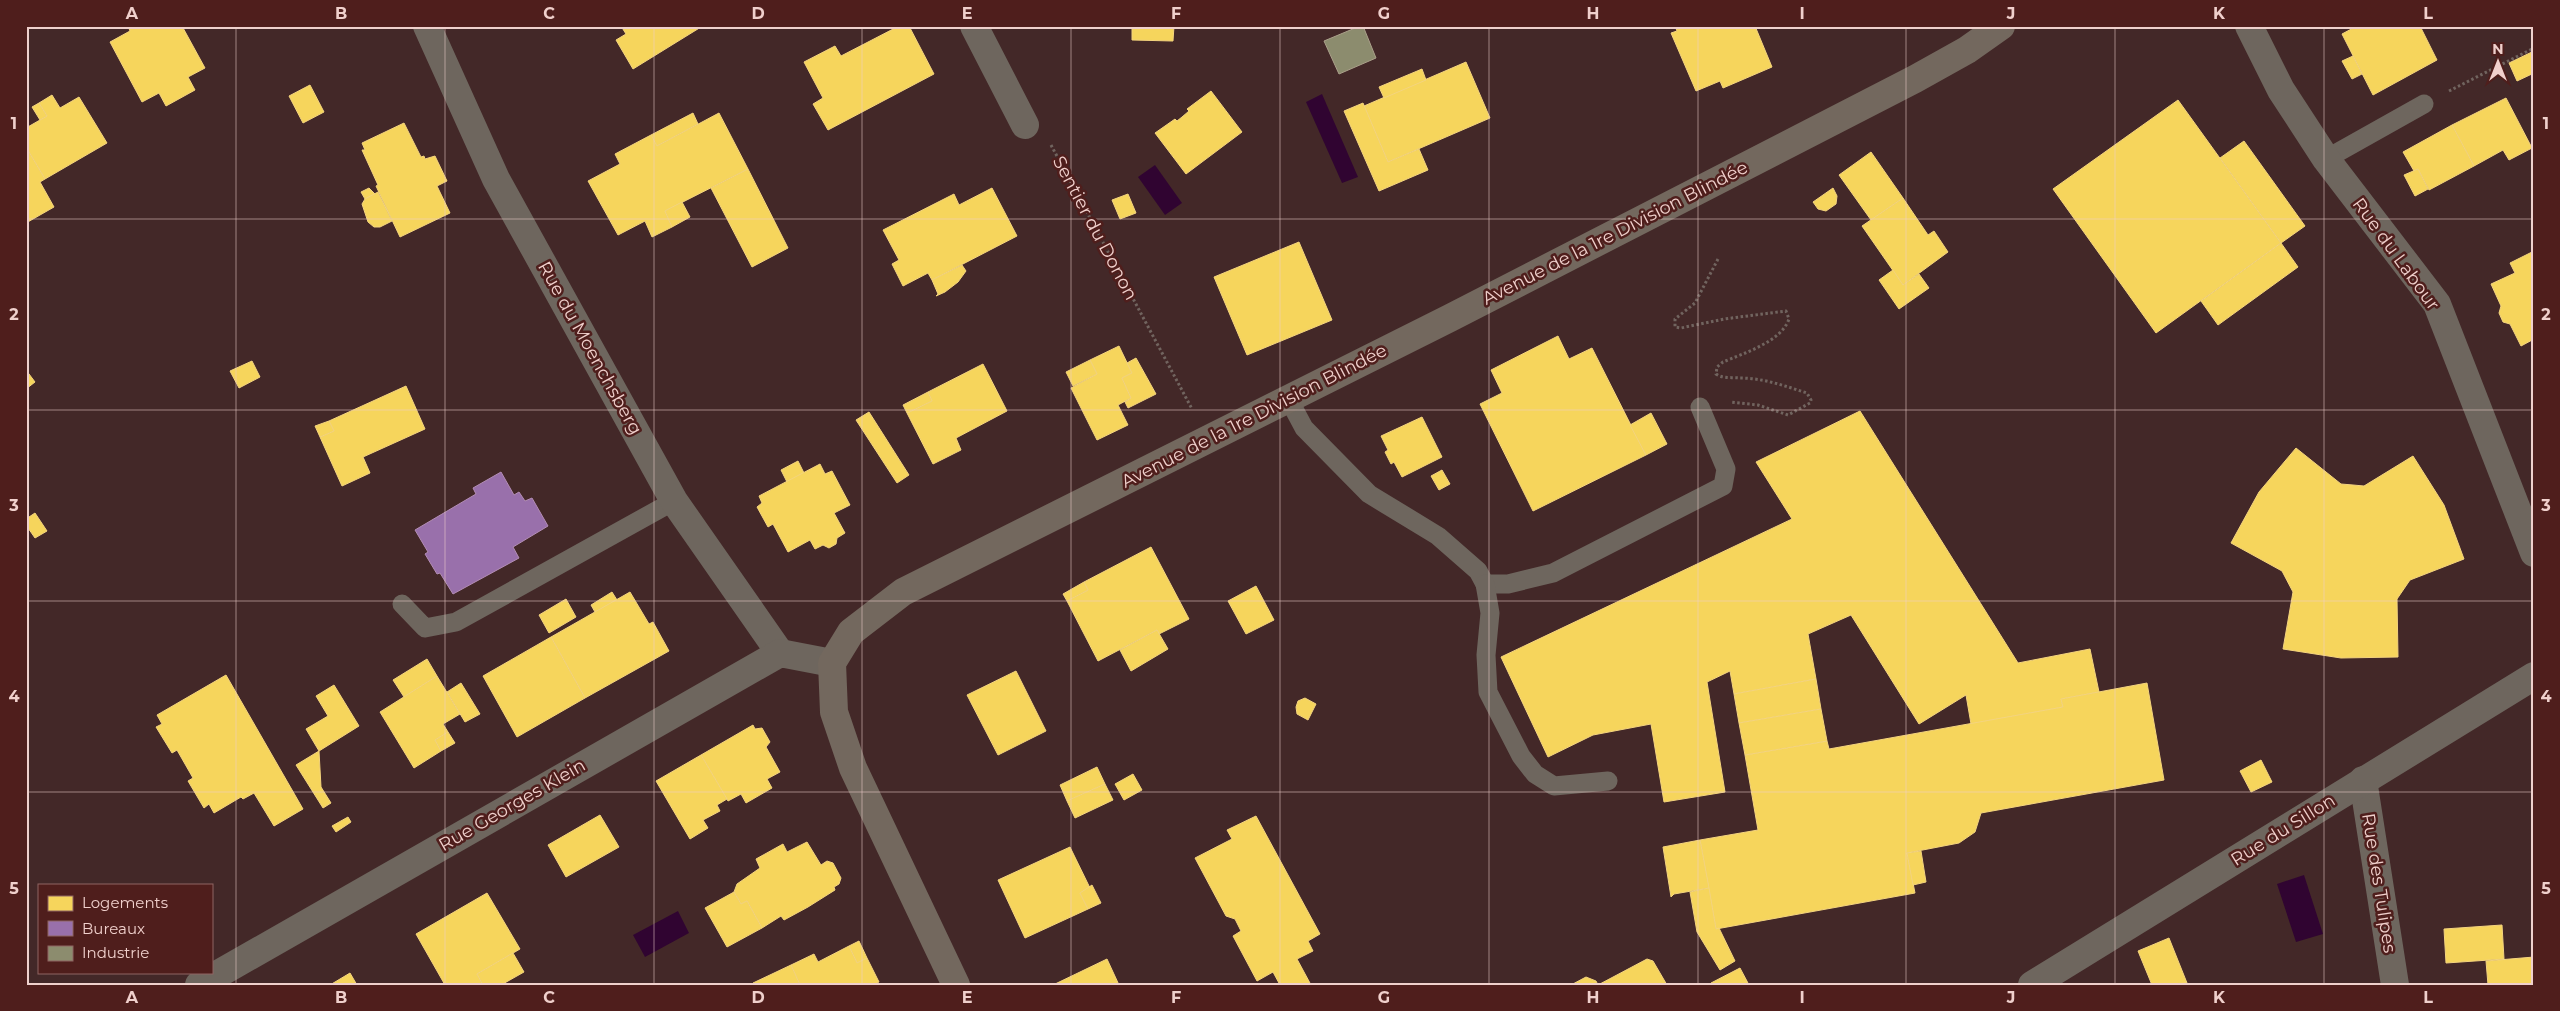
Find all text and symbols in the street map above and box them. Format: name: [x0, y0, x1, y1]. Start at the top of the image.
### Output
text: A: [125, 4, 139, 23]
text: B: [335, 4, 347, 23]
text: C: [543, 4, 555, 23]
text: D: [751, 4, 765, 23]
text: E: [962, 4, 972, 23]
text: F: [1171, 4, 1181, 23]
text: G: [1378, 4, 1390, 23]
text: H: [1587, 4, 1599, 23]
text: I: [1799, 4, 1805, 23]
text: J: [2006, 4, 2015, 23]
text: K: [2213, 4, 2226, 23]
text: L: [2423, 4, 2433, 23]
north arrow: [2472, 38, 2522, 88]
text: N: [2492, 40, 2504, 58]
text: 1: [11, 114, 17, 133]
text: 1: [2543, 114, 2549, 133]
street label: Sentier du Donon: [1048, 152, 1142, 304]
street label: Avenue de la 1re Division Blindée: [1479, 156, 1752, 310]
street label: Rue du Labour: [2348, 193, 2444, 315]
street label: Rue du Moenchsberg: [533, 258, 647, 438]
text: 2: [9, 305, 19, 324]
text: 2: [2541, 305, 2551, 324]
street label: Avenue de la 1re Division Blindée: [1118, 339, 1391, 493]
text: 3: [8, 496, 19, 515]
text: 3: [2540, 496, 2551, 515]
text: 4: [8, 687, 20, 706]
text: 4: [2540, 687, 2552, 706]
street label: Rue Georges Klein: [435, 754, 589, 856]
street label: Rue du Sillon: [2227, 789, 2339, 871]
street label: Rue des Tulipes: [2357, 812, 2401, 955]
text: 5: [9, 879, 19, 898]
text: 5: [2541, 879, 2551, 898]
legend: [38, 884, 212, 974]
text: Logements: [82, 893, 168, 912]
text: Bureaux: [82, 919, 145, 938]
text: Industrie: [82, 943, 149, 962]
text: A: [125, 988, 139, 1007]
text: B: [335, 988, 347, 1007]
text: C: [543, 988, 555, 1007]
text: D: [751, 988, 765, 1007]
text: E: [962, 988, 972, 1007]
text: F: [1171, 988, 1181, 1007]
text: G: [1378, 988, 1390, 1007]
text: H: [1587, 988, 1599, 1007]
text: I: [1799, 988, 1805, 1007]
text: J: [2006, 988, 2015, 1007]
text: K: [2213, 988, 2226, 1007]
text: L: [2423, 988, 2433, 1007]

